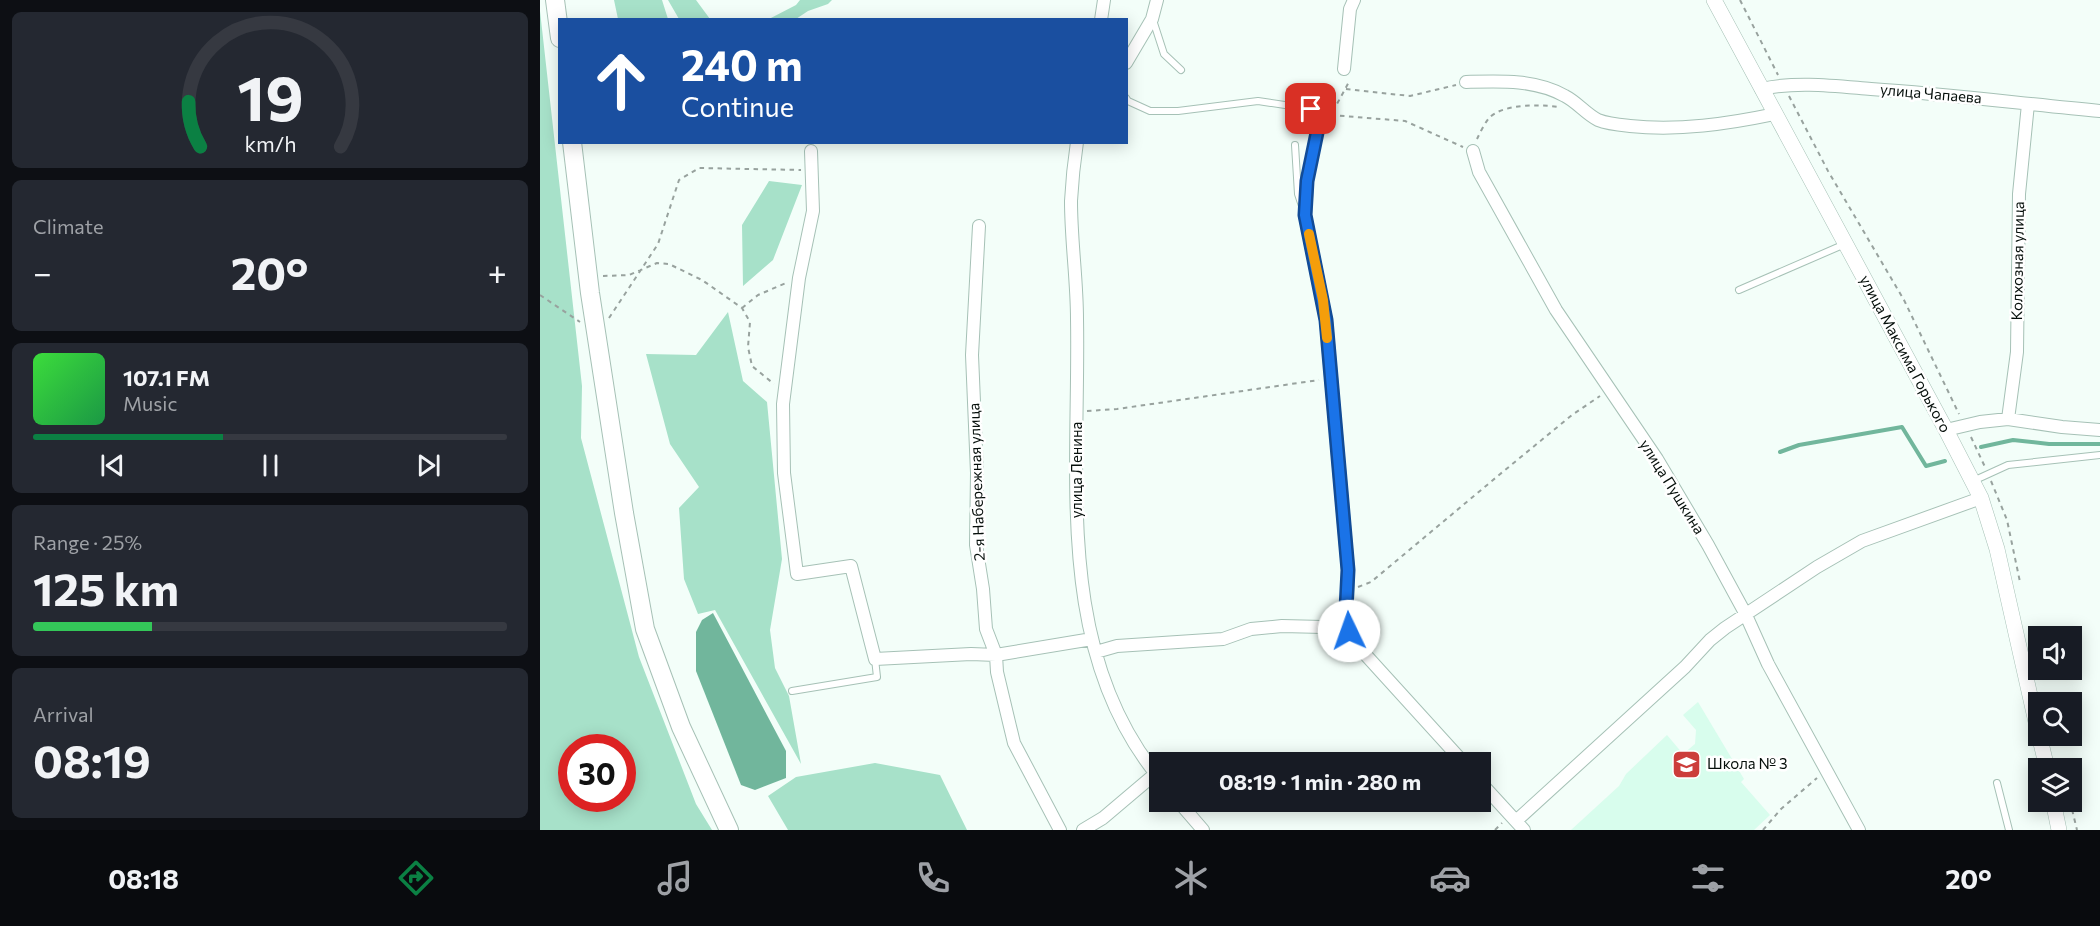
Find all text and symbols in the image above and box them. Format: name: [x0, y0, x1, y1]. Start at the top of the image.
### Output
text: 240 m: [681, 38, 803, 90]
icon: ahead: [582, 42, 660, 120]
text: 19: [237, 58, 303, 134]
street label: улица Чапаева: [1880, 80, 1983, 106]
pin: [1285, 83, 1336, 134]
text: Continue: [681, 90, 794, 123]
icon: arrive: [1294, 92, 1327, 125]
text: km/h: [244, 130, 296, 156]
street label: Колхозная улица: [2007, 201, 2027, 321]
text: Climate: [33, 214, 103, 238]
text: 20°: [231, 244, 309, 299]
text: −: [33, 251, 52, 292]
text: +: [488, 251, 507, 292]
street label: улица Максима Горького: [1857, 272, 1955, 435]
text: 107.1 FM: [123, 364, 210, 391]
text: Music: [123, 391, 177, 415]
street label: 2-я Набережная улица: [964, 403, 988, 561]
street label: улица Ленина: [1067, 422, 1085, 518]
street label: улица Пушкина: [1637, 436, 1709, 537]
icon: previous: [96, 449, 129, 482]
icon: pause: [254, 449, 287, 482]
icon: next: [412, 449, 445, 482]
text: Range · 25%: [33, 530, 142, 554]
text: 125 km: [33, 560, 179, 615]
position arrow: [1317, 599, 1381, 663]
map controls: [2028, 626, 2082, 812]
button: sound: [2028, 626, 2082, 680]
button: search: [2028, 692, 2082, 746]
text: Arrival: [33, 702, 94, 726]
text: 08:19: [33, 732, 151, 787]
speed limit sign: 30: [558, 734, 636, 812]
school or university icon: Школа № 3: [1670, 748, 1702, 780]
place label: Школа № 3: [1707, 754, 1788, 772]
button: layers: [2028, 758, 2082, 812]
text: 08:19 · 1 min · 280 m: [1219, 768, 1421, 795]
icon: directions: [395, 857, 437, 899]
icon: music: [654, 857, 696, 899]
icon: phone: [912, 857, 954, 899]
icon: climate: [1170, 857, 1212, 899]
icon: car: [1429, 857, 1471, 899]
icon: filters: [1687, 857, 1729, 899]
text: 08:18: [108, 862, 179, 895]
text: 20°: [1945, 862, 1992, 895]

